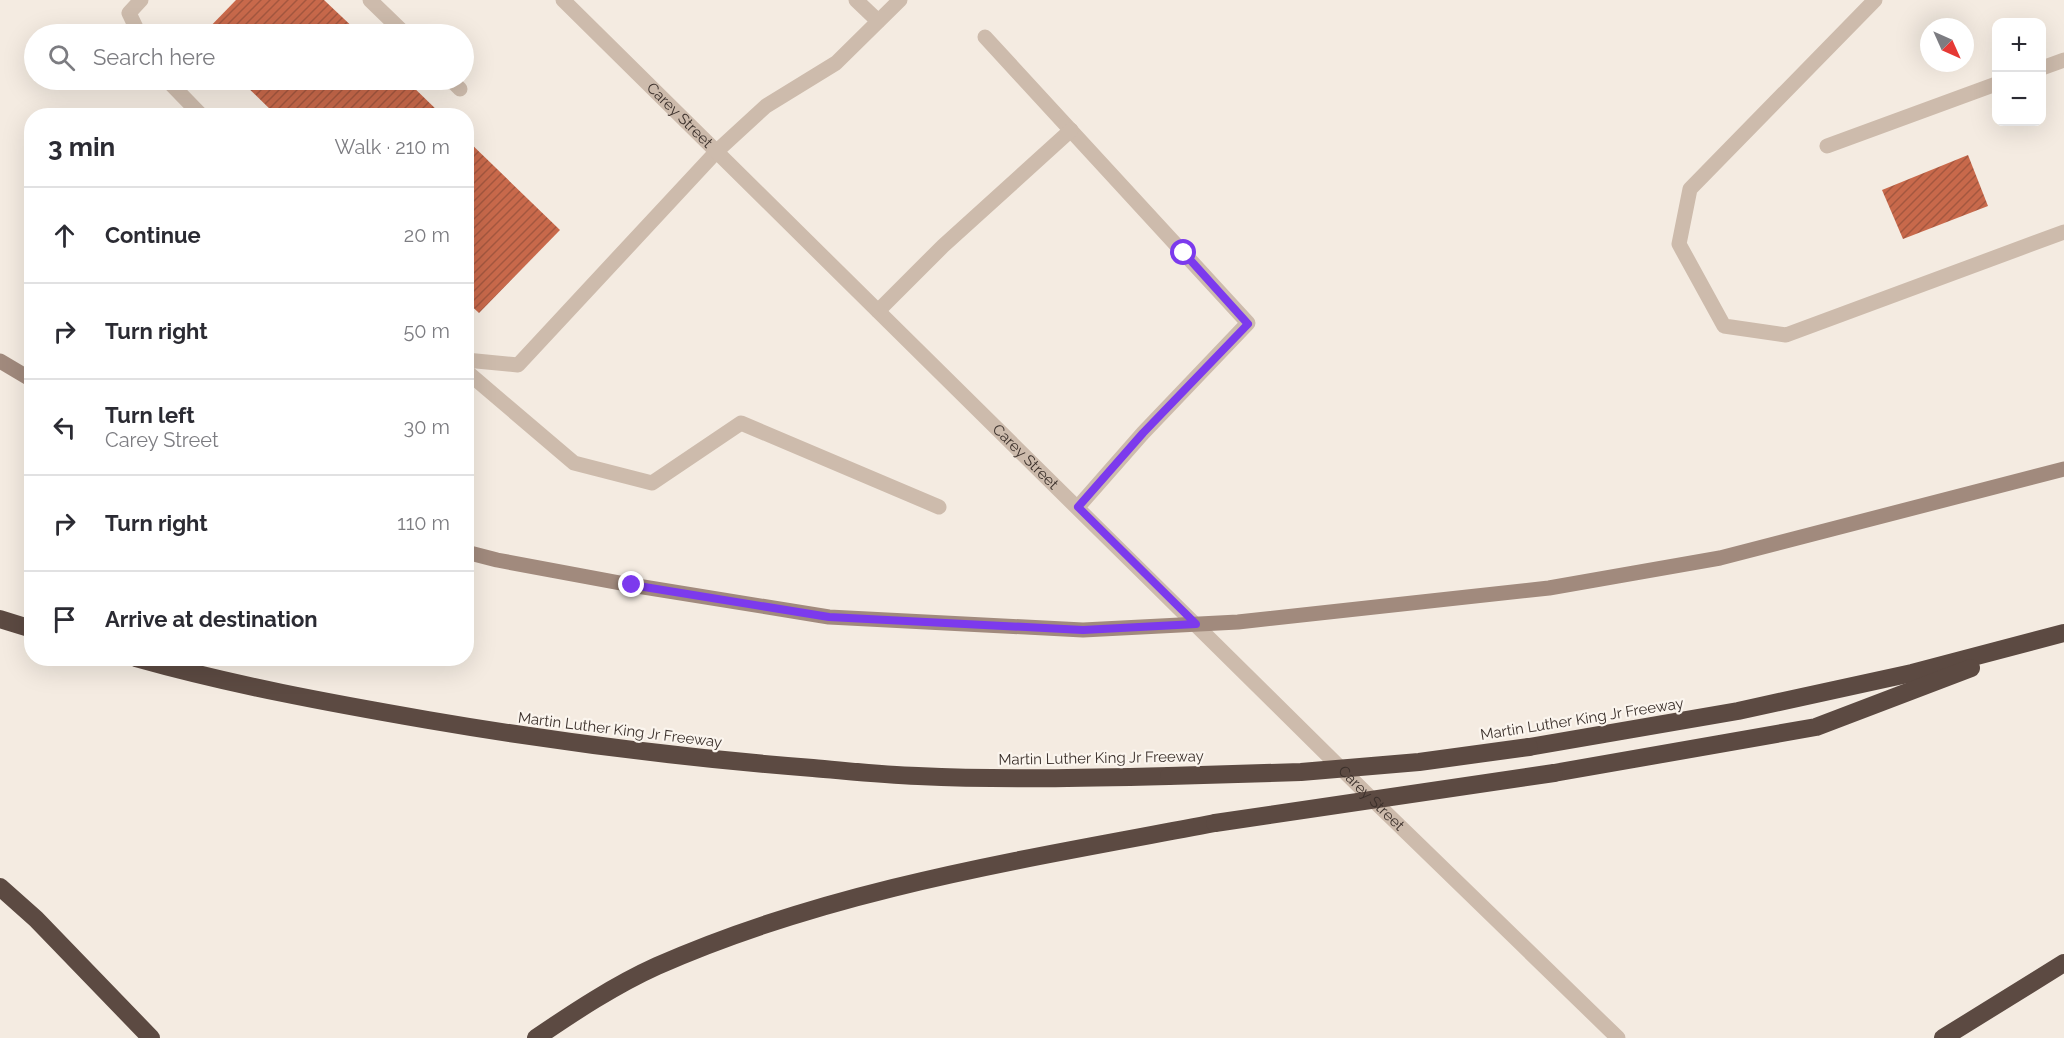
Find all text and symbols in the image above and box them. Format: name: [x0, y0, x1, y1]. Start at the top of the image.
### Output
north arrow: [1920, 18, 1974, 72]
map controls: [1992, 18, 2046, 126]
button: +: [1992, 18, 2046, 72]
search box: [24, 24, 474, 90]
icon: search: [45, 41, 78, 74]
text: Search here: [93, 44, 215, 70]
button: −: [1992, 72, 2046, 126]
street label: Carey Street: [643, 79, 716, 152]
text: 3 min: [48, 132, 115, 162]
text: Walk · 210 m: [335, 135, 450, 159]
icon: ahead: [48, 219, 81, 252]
text: Continue: [105, 222, 201, 248]
text: 20 m: [404, 223, 450, 247]
route start: [1170, 239, 1196, 265]
icon: right: [48, 315, 81, 348]
text: Turn right: [105, 318, 208, 344]
text: 50 m: [403, 319, 450, 343]
text: Turn left: [105, 402, 195, 428]
icon: left: [48, 411, 81, 444]
text: 30 m: [404, 415, 450, 439]
street label: Carey Street: [989, 420, 1062, 493]
text: Carey Street: [105, 428, 219, 452]
icon: right: [48, 507, 81, 540]
text: Turn right: [105, 510, 208, 536]
text: 110 m: [397, 511, 450, 535]
route end: [618, 571, 644, 597]
icon: arrive: [48, 603, 81, 636]
text: Arrive at destination: [105, 606, 318, 632]
street label: Martin Luther King Jr Freeway: [1479, 694, 1685, 744]
street label: Martin Luther King Jr Freeway: [517, 709, 723, 751]
street label: Martin Luther King Jr Freeway: [998, 747, 1204, 769]
street label: Carey Street: [1335, 762, 1408, 835]

